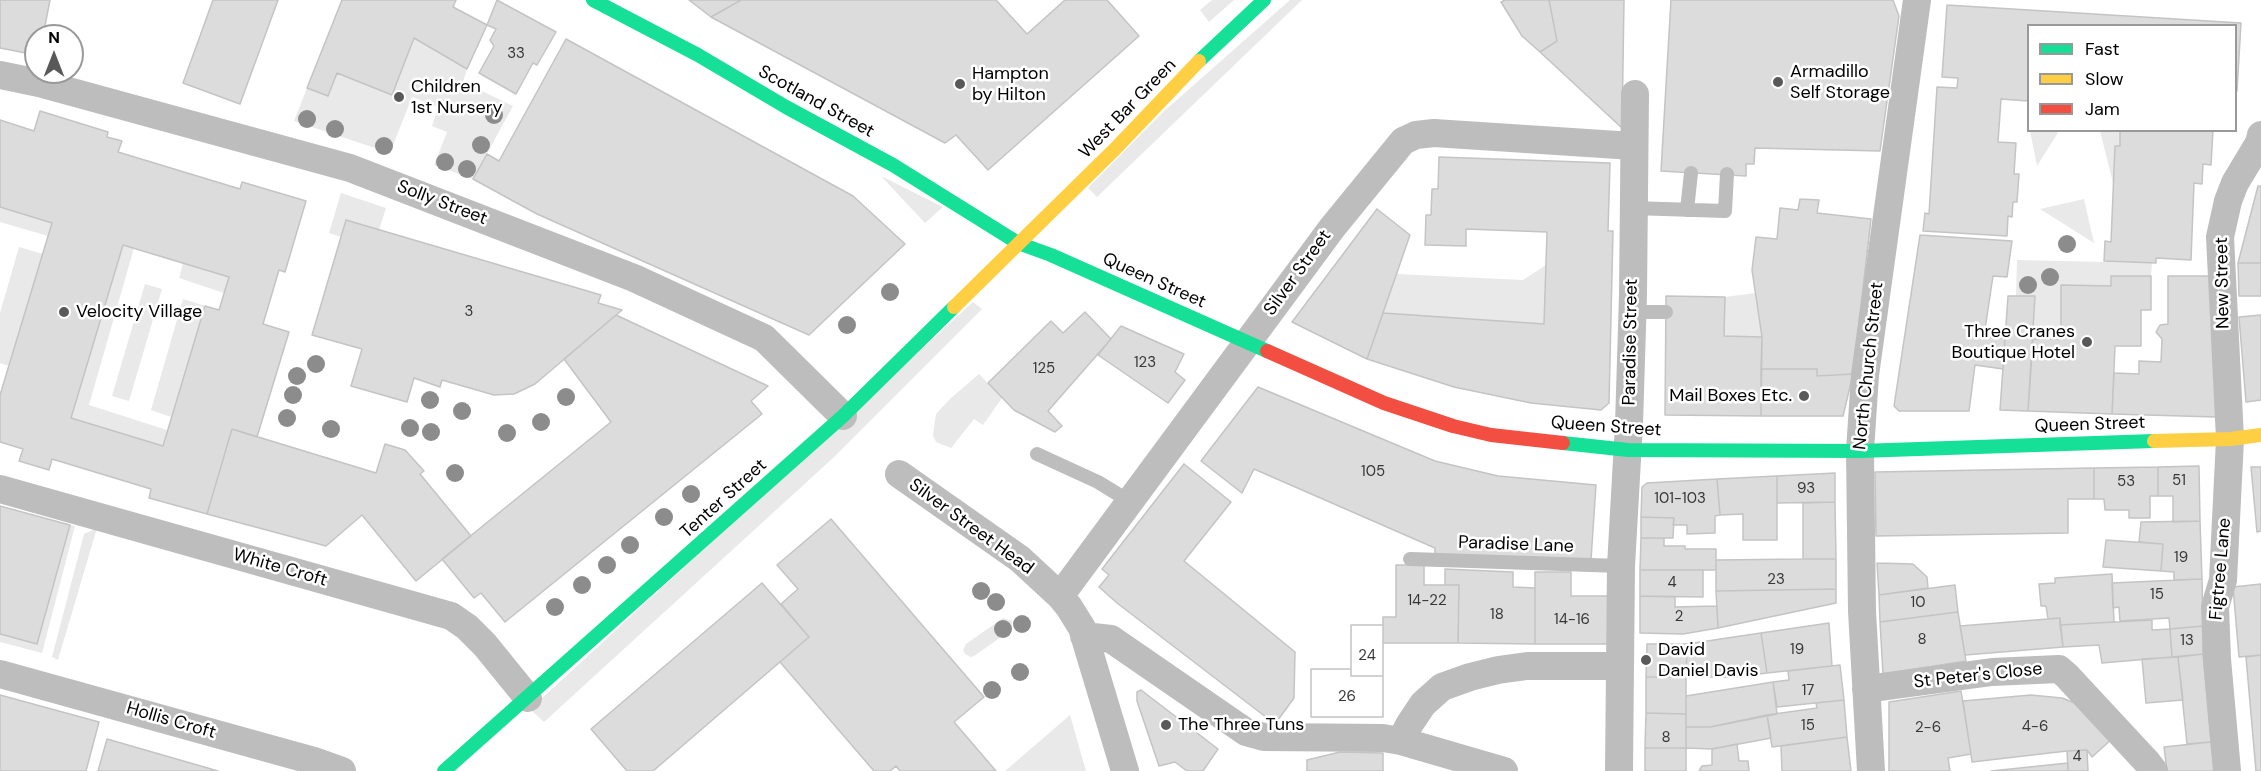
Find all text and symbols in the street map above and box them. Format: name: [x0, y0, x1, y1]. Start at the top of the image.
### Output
north arrow: [24, 24, 84, 84]
legend: [2027, 24, 2237, 132]
text: N: [48, 27, 60, 48]
text: Fast: [2085, 37, 2120, 61]
house number: 33: [507, 45, 525, 63]
street label: West Bar Green: [1075, 55, 1181, 163]
street label: Scotland Street: [754, 61, 878, 143]
place label: Armadillo Self Storage: [1790, 61, 1890, 104]
place label: Hampton by Hilton: [972, 63, 1049, 106]
text: Slow: [2085, 67, 2124, 91]
marker: Armadillo Self Storage: [1771, 75, 1785, 89]
place label: Children 1st Nursery: [411, 76, 502, 118]
marker: Hampton by Hilton: [953, 77, 967, 91]
marker: Children 1st Nursery: [392, 90, 406, 104]
text: Jam: [2085, 97, 2120, 121]
street label: Solly Street: [394, 176, 490, 230]
street label: Silver Street: [1260, 226, 1336, 320]
street label: New Street: [2211, 237, 2235, 329]
street label: Queen Street: [1099, 249, 1209, 313]
street label: Paradise Street: [1619, 278, 1643, 406]
street label: North Church Street: [1849, 281, 1889, 451]
place label: Velocity Village: [76, 301, 202, 323]
house number: 3: [465, 303, 473, 321]
marker: Velocity Village: [57, 305, 71, 319]
place label: Three Cranes Boutique Hotel: [1952, 321, 2075, 364]
marker: Three Cranes Boutique Hotel: [2080, 335, 2094, 349]
house number: 123: [1134, 354, 1156, 372]
house number: 125: [1033, 360, 1055, 378]
place label: Mail Boxes Etc.: [1669, 385, 1792, 407]
marker: Mail Boxes Etc.: [1797, 389, 1811, 403]
street label: Queen Street: [1550, 412, 1662, 442]
street label: Queen Street: [2034, 412, 2146, 438]
street label: Tenter Street: [676, 455, 772, 543]
house number: 105: [1361, 463, 1385, 481]
house number: 51: [2172, 472, 2186, 490]
house number: 53: [2117, 473, 2135, 491]
street label: Silver Street Head: [904, 475, 1038, 579]
house number: 93: [1797, 480, 1815, 498]
house number: 101-103: [1654, 490, 1706, 508]
street label: Figtree Lane: [2206, 517, 2236, 621]
street label: Paradise Lane: [1458, 532, 1574, 558]
street label: White Croft: [230, 544, 330, 592]
house number: 19: [2174, 549, 2188, 567]
house number: 23: [1767, 571, 1785, 589]
house number: 4: [1667, 574, 1677, 592]
house number: 15: [2150, 586, 2164, 604]
house number: 14-22: [1407, 592, 1447, 610]
house number: 10: [1911, 594, 1925, 612]
house number: 18: [1490, 606, 1504, 624]
house number: 2: [1675, 608, 1683, 626]
house number: 14-16: [1554, 611, 1590, 629]
house number: 8: [1917, 631, 1927, 649]
house number: 13: [2180, 632, 2194, 650]
place label: David Daniel Davis: [1658, 639, 1759, 682]
house number: 19: [1790, 641, 1804, 659]
house number: 24: [1358, 647, 1376, 665]
marker: David Daniel Davis: [1639, 653, 1653, 667]
street label: St Peter's Close: [1913, 658, 2043, 694]
house number: 17: [1802, 682, 1814, 700]
house number: 26: [1338, 688, 1356, 706]
street label: Hollis Croft: [124, 698, 218, 744]
place label: The Three Tuns: [1178, 714, 1304, 736]
house number: 15: [1801, 717, 1815, 735]
marker: The Three Tuns: [1159, 718, 1173, 732]
house number: 4-6: [2022, 718, 2048, 736]
house number: 2-6: [1915, 719, 1941, 737]
house number: 8: [1661, 729, 1671, 747]
house number: 4: [2072, 748, 2082, 766]

